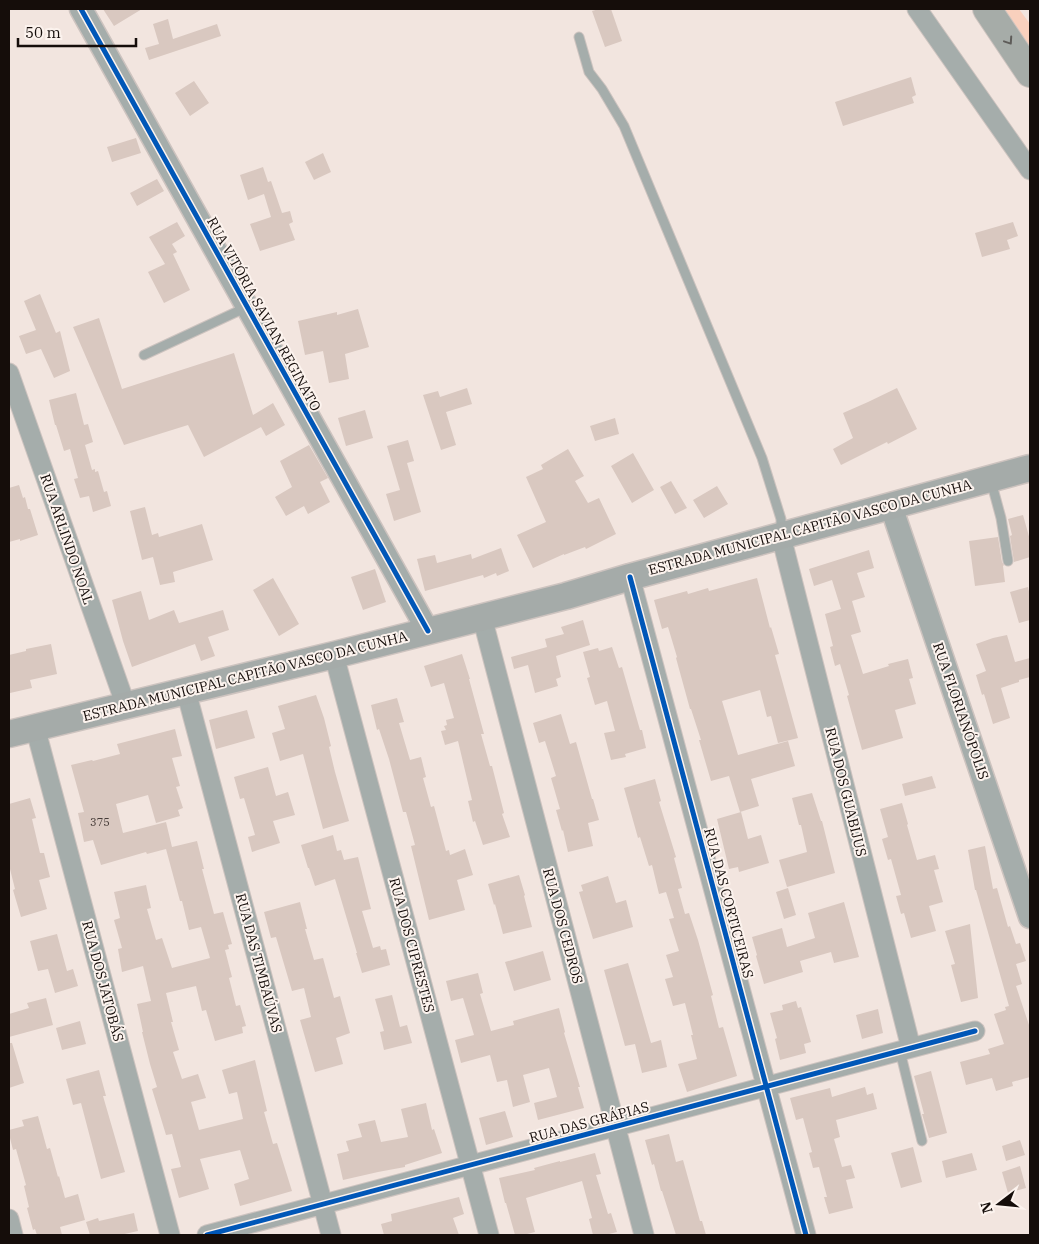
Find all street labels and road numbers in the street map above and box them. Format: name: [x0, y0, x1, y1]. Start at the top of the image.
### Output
street label: RUA VITÓRIA SAVIAN REGINATO: [203, 213, 326, 414]
street label: RUA ARLINDO NOAL: [36, 471, 98, 607]
street label: ESTRADA MUNICIPAL CAPITÃO VASCO DA CUNHA: [646, 475, 974, 579]
street label: ESTRADA MUNICIPAL CAPITÃO VASCO DA CUNHA: [81, 627, 410, 725]
street label: RUA FLORIANÓPOLIS: [929, 640, 994, 782]
street label: RUA DOS GUABIJUS: [821, 726, 871, 858]
street label: RUA DAS CORTICEIRAS: [700, 826, 758, 980]
street label: RUA DOS CEDROS: [539, 866, 587, 986]
street label: RUA DOS CIPRESTES: [385, 876, 439, 1014]
street label: RUA DAS TIMBAÚVAS: [232, 891, 287, 1035]
street label: RUA DOS JATOBÁS: [78, 918, 129, 1043]
street label: RUA DAS GRÁPIAS: [527, 1096, 651, 1147]

